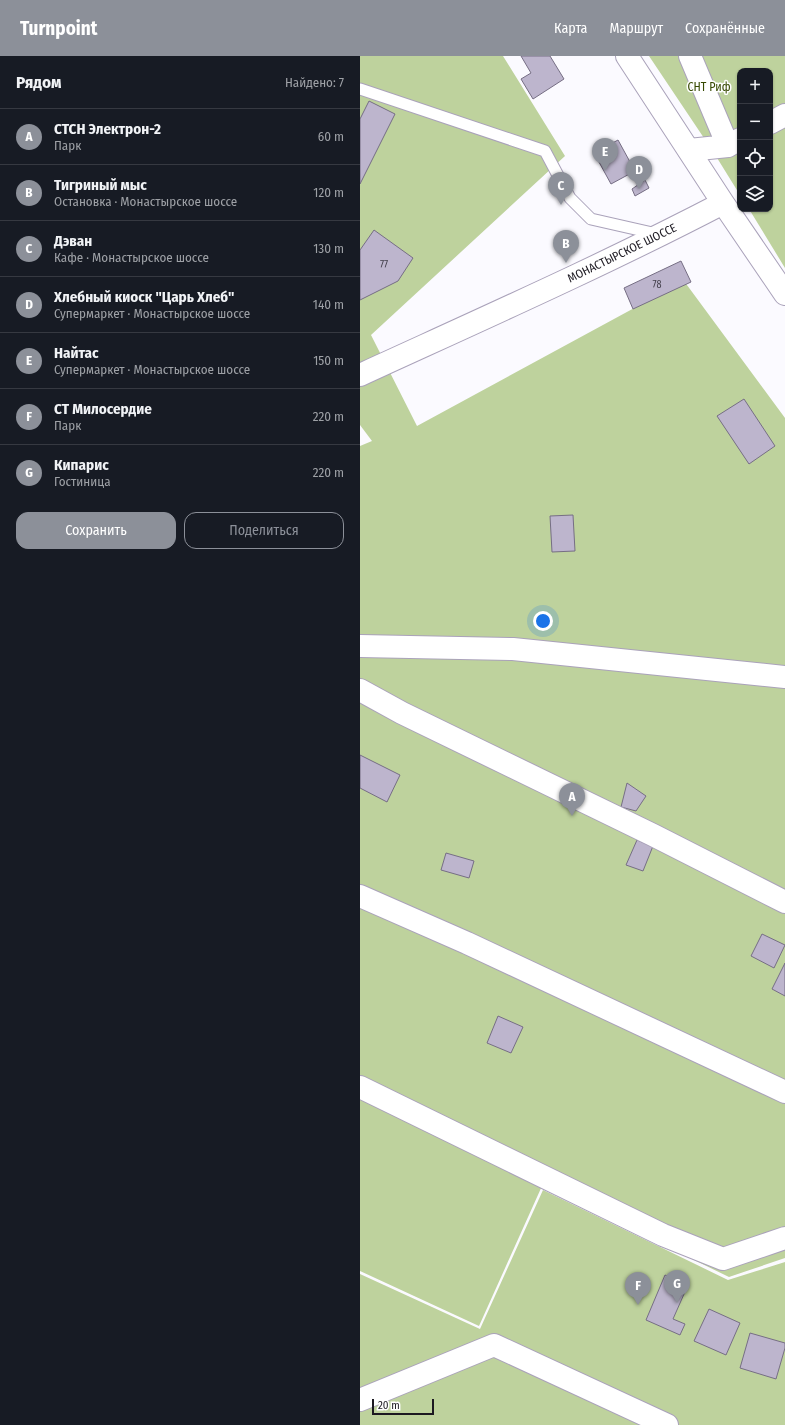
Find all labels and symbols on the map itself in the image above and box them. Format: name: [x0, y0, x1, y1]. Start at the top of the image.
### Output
park label: СНТ Риф: [687, 80, 731, 94]
pin: E: [592, 138, 618, 171]
pin: D: [626, 156, 652, 189]
pin: C: [548, 172, 574, 205]
street label: МОНАСТЫРСКОЕ ШОССЕ: [565, 220, 679, 285]
pin: B: [553, 230, 579, 263]
house number: 77: [380, 259, 388, 271]
house number: 78: [653, 279, 661, 291]
your location: [533, 611, 553, 631]
pin: A: [559, 783, 585, 816]
pin: G: [664, 1270, 690, 1303]
pin: F: [625, 1272, 651, 1305]
scale bar: [372, 1397, 434, 1416]

